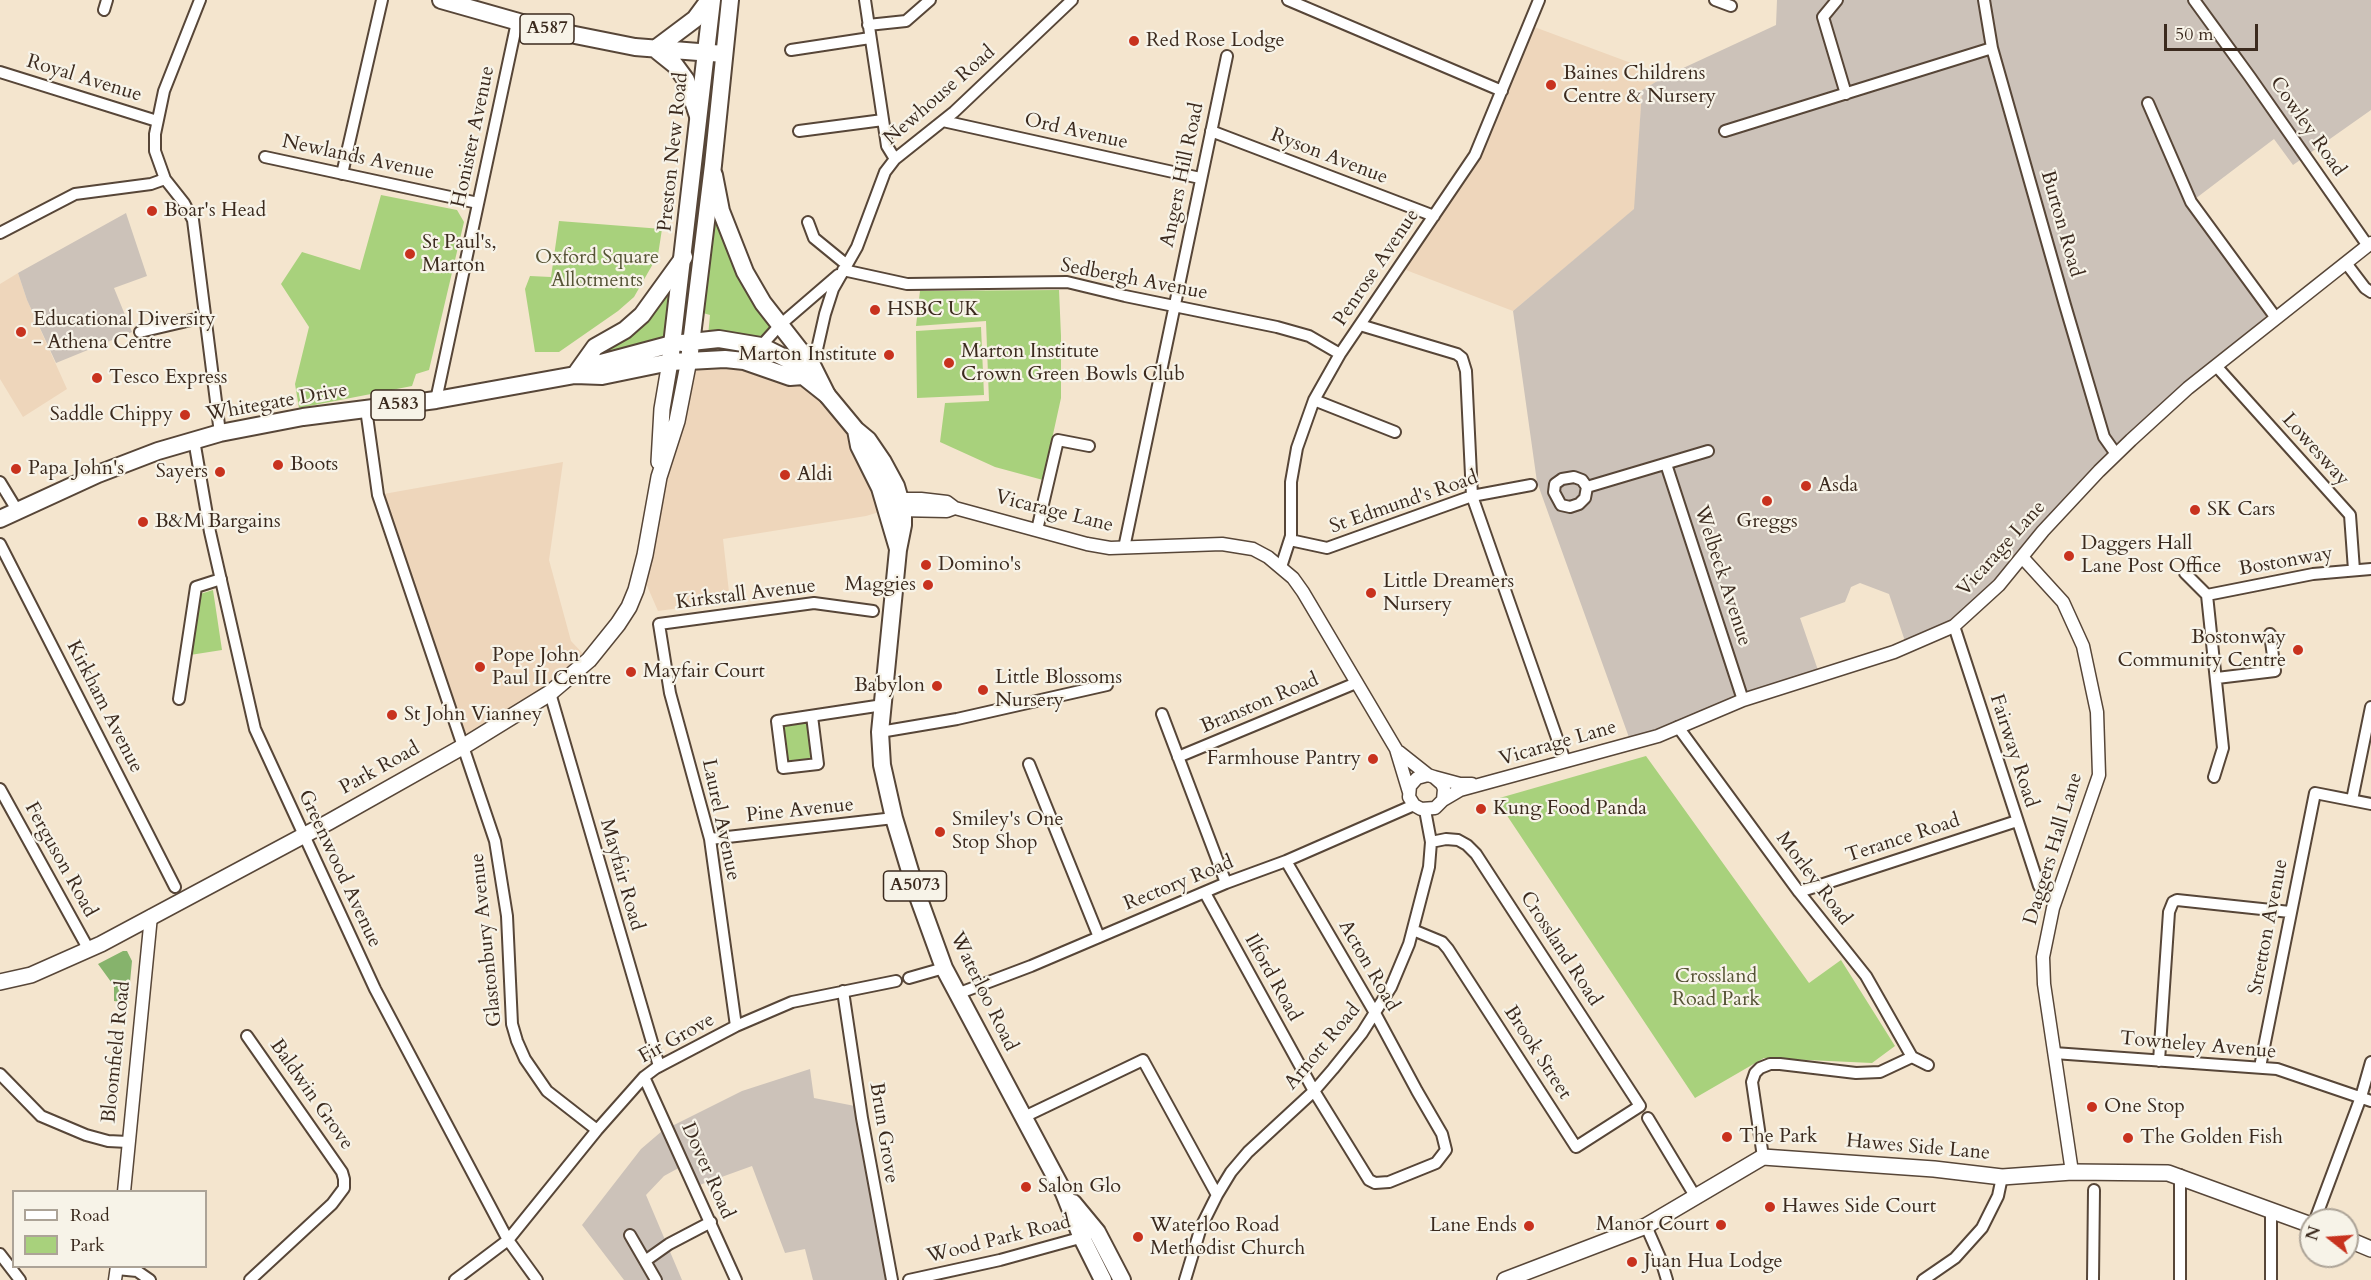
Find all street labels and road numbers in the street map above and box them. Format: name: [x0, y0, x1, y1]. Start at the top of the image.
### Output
road number: A587: [520, 14, 574, 44]
street label: Newhouse Road: [879, 41, 1001, 151]
street label: Royal Avenue: [24, 50, 144, 108]
street label: Honister Avenue: [447, 64, 501, 210]
street label: Preston New Road: [654, 71, 694, 233]
street label: Cowley Road: [2264, 73, 2350, 181]
street label: Angers Hill Road: [1156, 101, 1210, 249]
street label: Ord Avenue: [1022, 108, 1130, 156]
street label: Ryson Avenue: [1267, 124, 1391, 190]
street label: Newlands Avenue: [280, 130, 436, 186]
street label: Burton Road: [2034, 168, 2088, 280]
street label: Penrose Avenue: [1329, 205, 1425, 331]
street label: Sedbergh Avenue: [1058, 254, 1210, 306]
street label: Whitegate Drive: [204, 379, 350, 427]
road number: A583: [371, 390, 425, 420]
street label: Lowesway: [2276, 409, 2354, 491]
street label: St Edmund's Road: [1327, 466, 1481, 540]
street label: Vicarage Lane: [992, 486, 1116, 538]
street label: Vicarage Lane: [1953, 496, 2051, 602]
street label: Welbeck Avenue: [1688, 503, 1756, 649]
street label: Bostonway: [2237, 542, 2335, 582]
street label: Kirkstall Avenue: [675, 575, 817, 615]
street label: Kirkham Avenue: [60, 637, 148, 777]
street label: Branston Road: [1198, 668, 1322, 740]
street label: Fairway Road: [1983, 691, 2043, 811]
street label: Vicarage Lane: [1497, 716, 1619, 772]
street label: Park Road: [336, 737, 424, 801]
street label: Laurel Avenue: [695, 757, 745, 883]
street label: Daggers Hall Lane: [2019, 770, 2089, 928]
street label: Greenwood Avenue: [292, 786, 386, 952]
street label: Pine Avenue: [745, 793, 855, 829]
street label: Ferguson Road: [18, 798, 102, 922]
street label: Terance Road: [1843, 809, 1963, 869]
street label: Mayfair Road: [594, 816, 648, 934]
street label: Morley Road: [1770, 827, 1856, 931]
street label: Rectory Road: [1121, 851, 1237, 917]
street label: Glastonbury Avenue: [466, 852, 508, 1028]
street label: Stretton Avenue: [2244, 857, 2294, 997]
road number: A5073: [884, 871, 946, 901]
street label: Crossland Road: [1514, 887, 1606, 1011]
street label: Acton Road: [1332, 916, 1404, 1016]
street label: Waterloo Road: [944, 929, 1022, 1055]
street label: Ilford Road: [1238, 930, 1306, 1026]
street label: Bloomfield Road: [98, 980, 136, 1124]
street label: Arnott Road: [1280, 999, 1366, 1095]
street label: Brook Street: [1498, 1002, 1576, 1104]
street label: Fir Grove: [635, 1008, 719, 1070]
street label: Towneley Avenue: [2119, 1027, 2277, 1065]
street label: Baldwin Grove: [264, 1035, 358, 1155]
street label: Brun Grove: [863, 1081, 903, 1185]
street label: Dover Road: [675, 1119, 739, 1223]
street label: Hawes Side Lane: [1845, 1130, 1991, 1166]
street label: Wood Park Road: [925, 1211, 1073, 1269]

